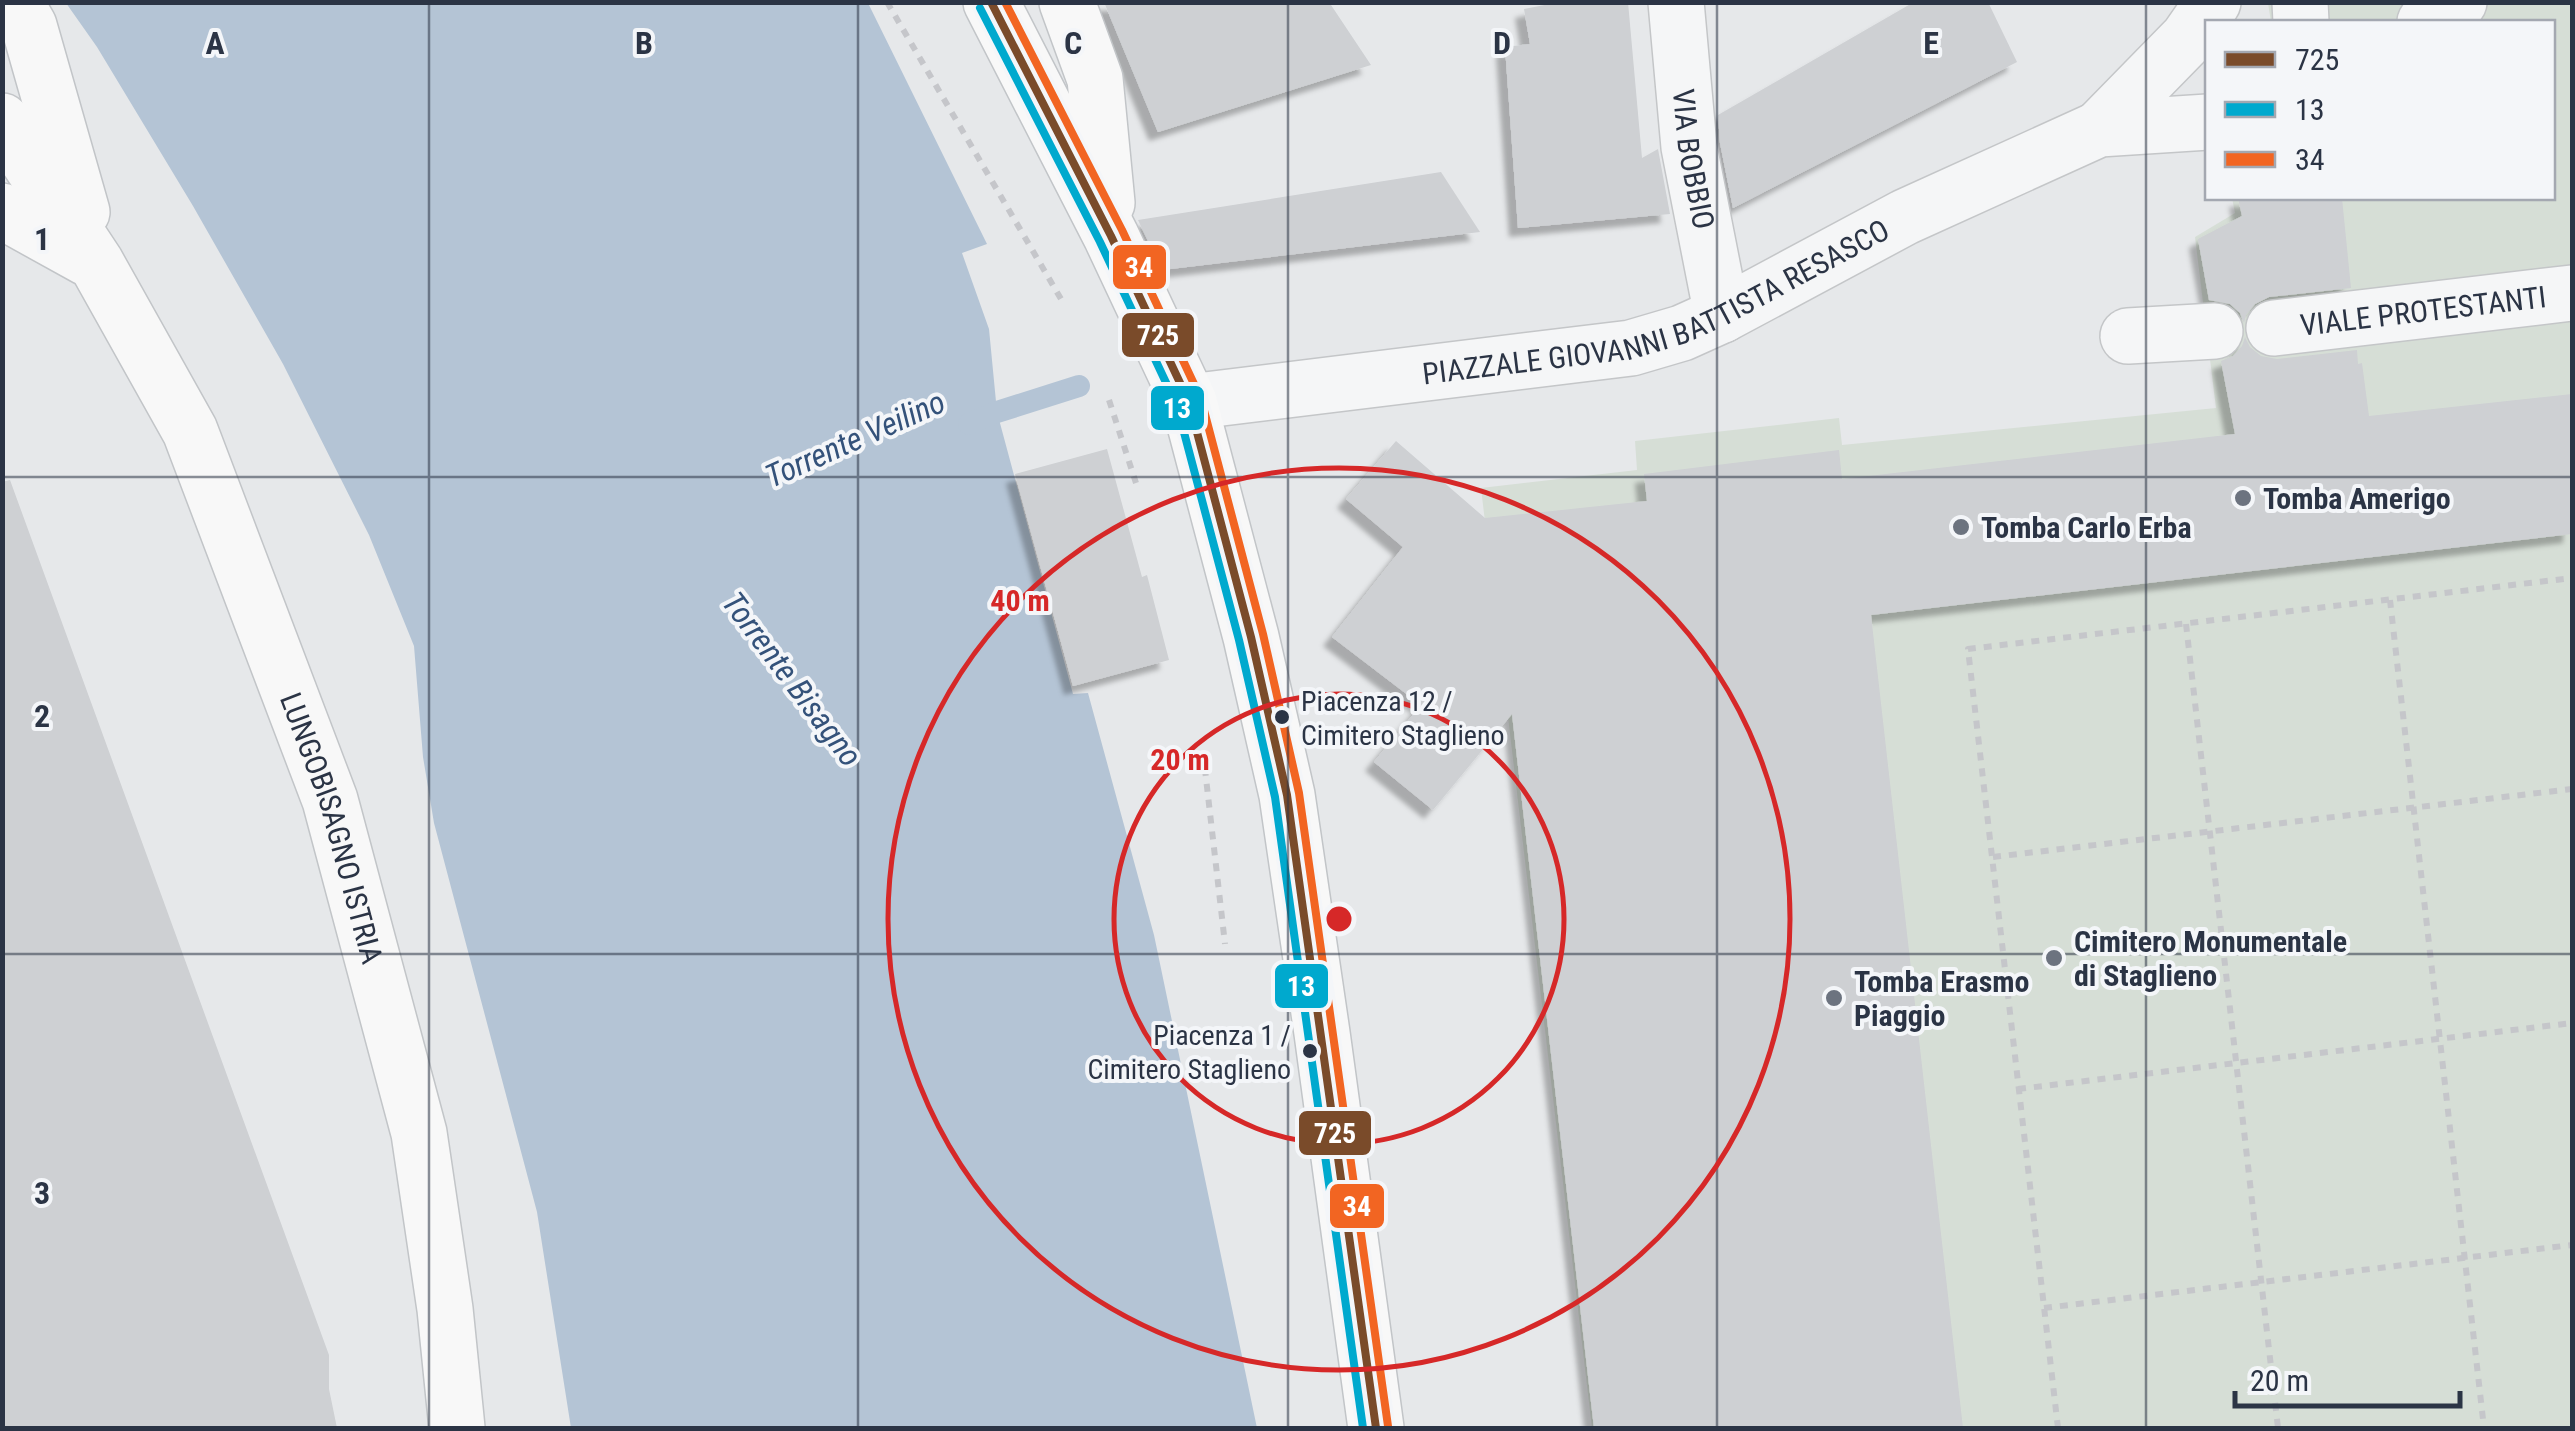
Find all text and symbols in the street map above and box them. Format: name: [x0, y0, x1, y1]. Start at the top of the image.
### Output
legend: [2205, 20, 2555, 200]
text: A: [205, 24, 225, 62]
text: B: [635, 24, 653, 62]
text: C: [1064, 24, 1082, 62]
text: D: [1493, 24, 1511, 62]
text: E: [1923, 24, 1939, 62]
text: 725: [2295, 42, 2339, 77]
street label: VIA BOBBIO: [1666, 87, 1722, 232]
text: 13: [2295, 92, 2325, 127]
text: 34: [2295, 142, 2325, 177]
street label: PIAZZALE GIOVANNI BATTISTA RESASCO: [1420, 212, 1895, 391]
text: 1: [34, 220, 50, 258]
line badge: 34: [1111, 243, 1168, 291]
text: 34: [1125, 251, 1153, 284]
street label: VIALE PROTESTANTI: [2298, 279, 2548, 342]
line badge: 725: [1120, 311, 1196, 359]
text: 725: [1137, 319, 1179, 352]
water label: Torrente Veilino: [759, 382, 951, 496]
line badge: 13: [1149, 384, 1206, 432]
text: 13: [1163, 392, 1191, 425]
place label: Tomba Amerigo: [2263, 481, 2451, 516]
marker: Tomba Amerigo: [2232, 487, 2254, 509]
place label: Tomba Carlo Erba: [1981, 510, 2192, 545]
marker: Tomba Carlo Erba: [1950, 516, 1972, 538]
text: 40 m: [990, 583, 1050, 618]
water label: Torrente Bisagno: [714, 584, 870, 774]
place label: Piacenza 12 / Cimitero Staglieno: [1301, 685, 1505, 752]
street label: LUNGOBISAGNO ISTRIA: [273, 688, 390, 967]
text: 2: [34, 697, 50, 735]
marker: Piacenza 12 / Cimitero Staglieno: [1272, 707, 1292, 727]
text: 20 m: [1150, 742, 1210, 777]
centre of rings: [1321, 901, 1357, 937]
place label: Cimitero Monumentale di Staglieno: [2074, 924, 2347, 993]
marker: Cimitero Monumentale di Staglieno: [2043, 947, 2065, 969]
line badge: 13: [1273, 962, 1330, 1010]
place label: Tomba Erasmo Piaggio: [1854, 964, 2030, 1033]
text: 13: [1287, 970, 1315, 1003]
marker: Tomba Erasmo Piaggio: [1823, 987, 1845, 1009]
place label: Piacenza 1 / Cimitero Staglieno: [1087, 1019, 1291, 1086]
marker: Piacenza 1 / Cimitero Staglieno: [1300, 1041, 1320, 1061]
line badge: 725: [1297, 1109, 1373, 1157]
text: 725: [1314, 1117, 1356, 1150]
text: 3: [34, 1174, 50, 1212]
line badge: 34: [1328, 1182, 1386, 1230]
text: 34: [1343, 1190, 1371, 1223]
scale bar: [2235, 1346, 2460, 1408]
text: 20 m: [2250, 1363, 2309, 1398]

